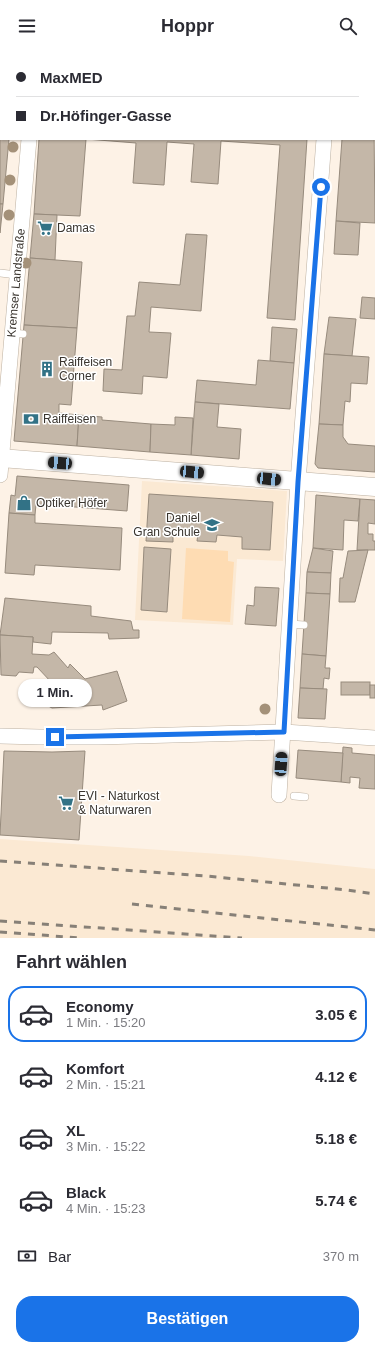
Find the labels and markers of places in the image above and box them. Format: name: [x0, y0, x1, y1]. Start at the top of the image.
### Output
supermarket icon: Damas: [36, 219, 54, 237]
place label: Damas: [57, 221, 95, 235]
place label: Raiffeisen Corner: [59, 355, 112, 383]
building icon: Raiffeisen Corner: [38, 360, 56, 378]
bank icon: Raiffeisen: [22, 410, 40, 428]
place label: Raiffeisen: [43, 412, 96, 426]
shop icon: Optiker Höfer: [15, 494, 33, 512]
place label: Optiker Höfer: [36, 496, 107, 510]
place label: Daniel Gran Schule: [133, 511, 200, 539]
school or university icon: Daniel Gran Schule: [203, 516, 221, 534]
place label: EVI - Naturkost & Naturwaren: [78, 789, 160, 817]
supermarket icon: EVI - Naturkost & Naturwaren: [57, 794, 75, 812]

